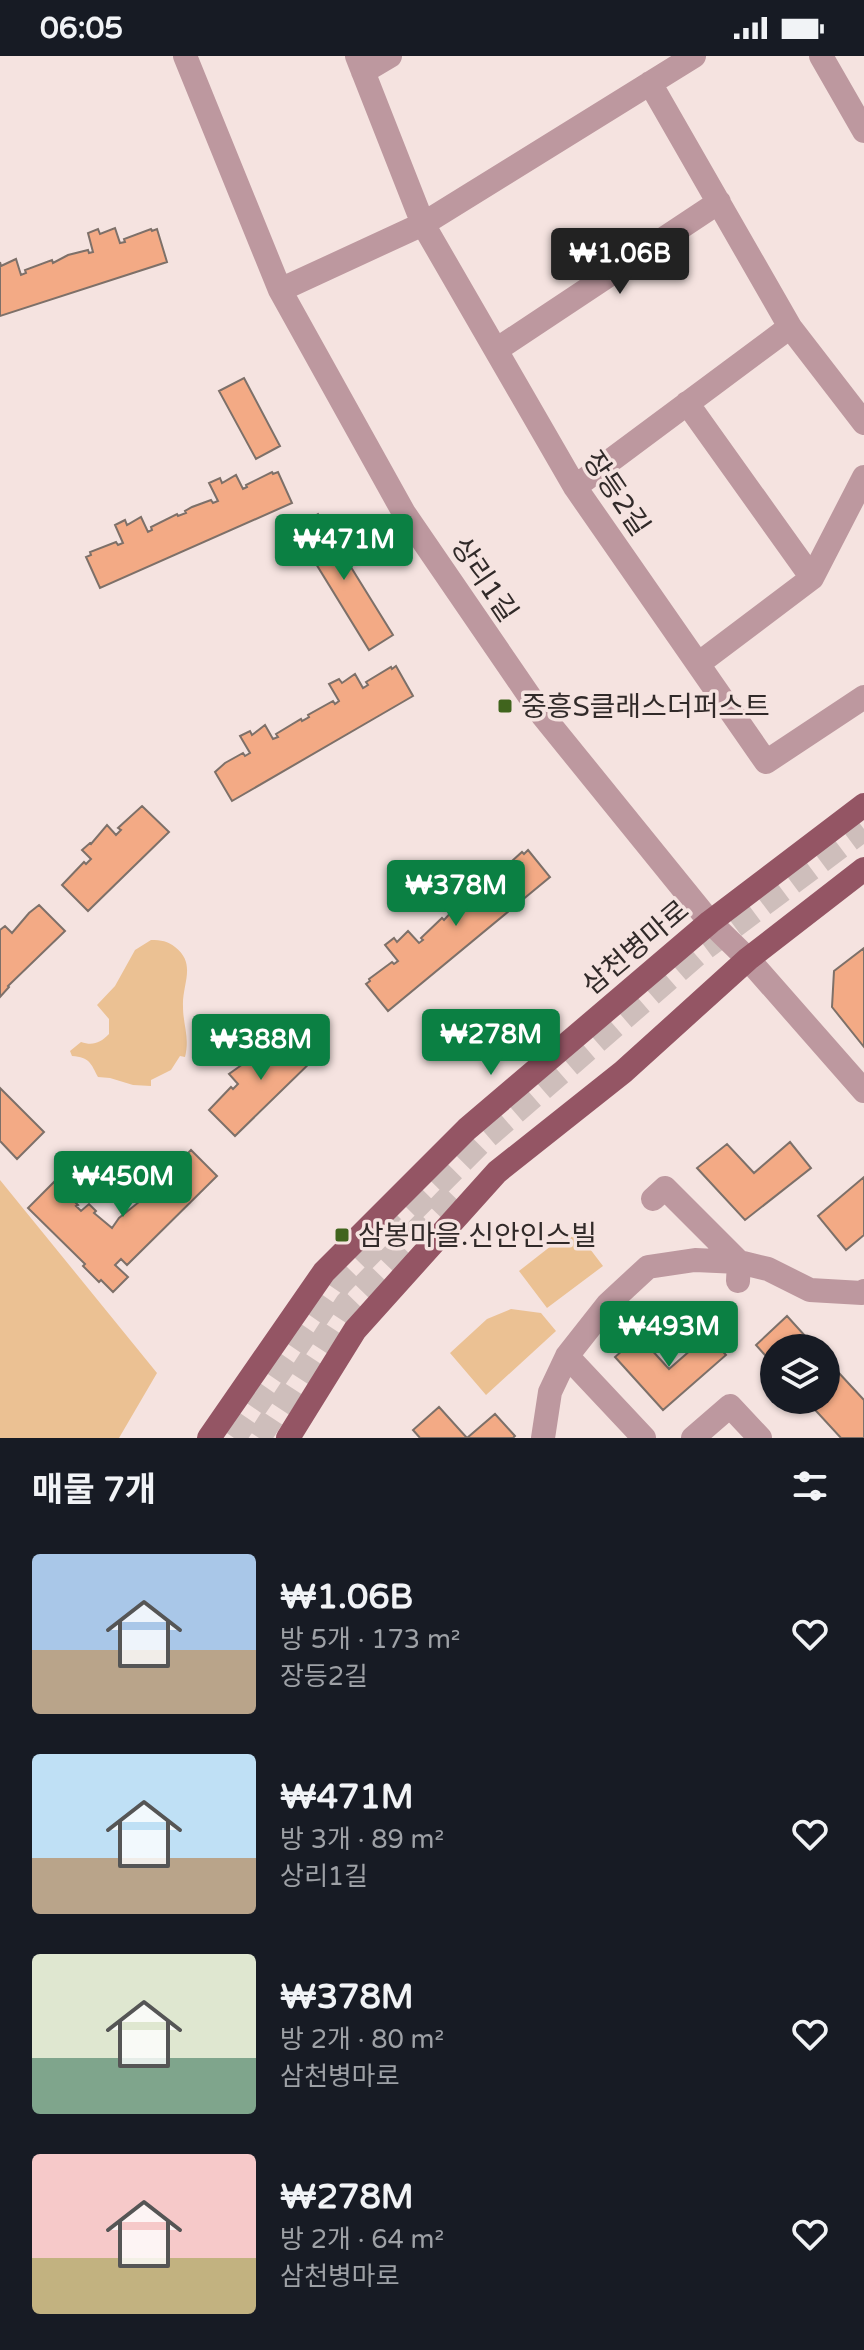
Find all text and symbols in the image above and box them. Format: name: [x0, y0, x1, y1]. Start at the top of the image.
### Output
text: 06:05: [40, 10, 123, 47]
pin: ₩1.06B: [555, 228, 685, 296]
text: ₩1.06B: [569, 238, 671, 269]
street label: 장등2길: [576, 445, 657, 542]
pin: ₩471M: [288, 514, 400, 582]
text: ₩471M: [293, 524, 395, 555]
street label: 상리1길: [444, 531, 525, 628]
place label: 중흥S클래스더퍼스트: [521, 690, 770, 724]
marker: 중흥S클래스더퍼스트: [496, 697, 514, 715]
pin: ₩378M: [400, 860, 512, 928]
text: ₩378M: [405, 870, 507, 901]
street label: 삼천병마로: [575, 893, 696, 1002]
pin: ₩278M: [435, 1009, 547, 1077]
pin: ₩388M: [205, 1014, 317, 1082]
text: ₩278M: [440, 1019, 542, 1050]
text: ₩388M: [210, 1024, 312, 1055]
pin: ₩450M: [67, 1151, 179, 1219]
text: ₩450M: [72, 1161, 174, 1192]
place label: 삼봉마을.신안인스빌: [358, 1219, 597, 1253]
marker: 삼봉마을.신안인스빌: [333, 1226, 351, 1244]
pin: ₩493M: [613, 1301, 725, 1369]
text: ₩493M: [618, 1311, 720, 1342]
map controls: [760, 1334, 840, 1414]
button: layers: [760, 1334, 840, 1414]
icon: filters: [788, 1464, 832, 1508]
text: 매물 7개: [32, 1470, 156, 1511]
text: ₩1.06B: [280, 1577, 413, 1618]
icon: home: [96, 1586, 192, 1682]
icon: heart: [788, 1612, 832, 1656]
text: 방 5개 · 173 m²: [280, 1624, 460, 1655]
text: 장등2길: [280, 1661, 368, 1692]
text: ₩471M: [280, 1777, 414, 1818]
icon: home: [96, 1786, 192, 1882]
icon: heart: [788, 1812, 832, 1856]
text: 방 3개 · 89 m²: [280, 1824, 444, 1855]
text: 상리1길: [280, 1861, 368, 1892]
text: ₩378M: [280, 1977, 414, 2018]
icon: home: [96, 1986, 192, 2082]
icon: heart: [788, 2012, 832, 2056]
text: 방 2개 · 80 m²: [280, 2024, 444, 2055]
text: 삼천병마로: [280, 2061, 400, 2092]
text: ₩278M: [280, 2177, 414, 2218]
icon: home: [96, 2186, 192, 2282]
icon: heart: [788, 2212, 832, 2256]
text: 방 2개 · 64 m²: [280, 2224, 444, 2255]
text: 삼천병마로: [280, 2261, 400, 2292]

